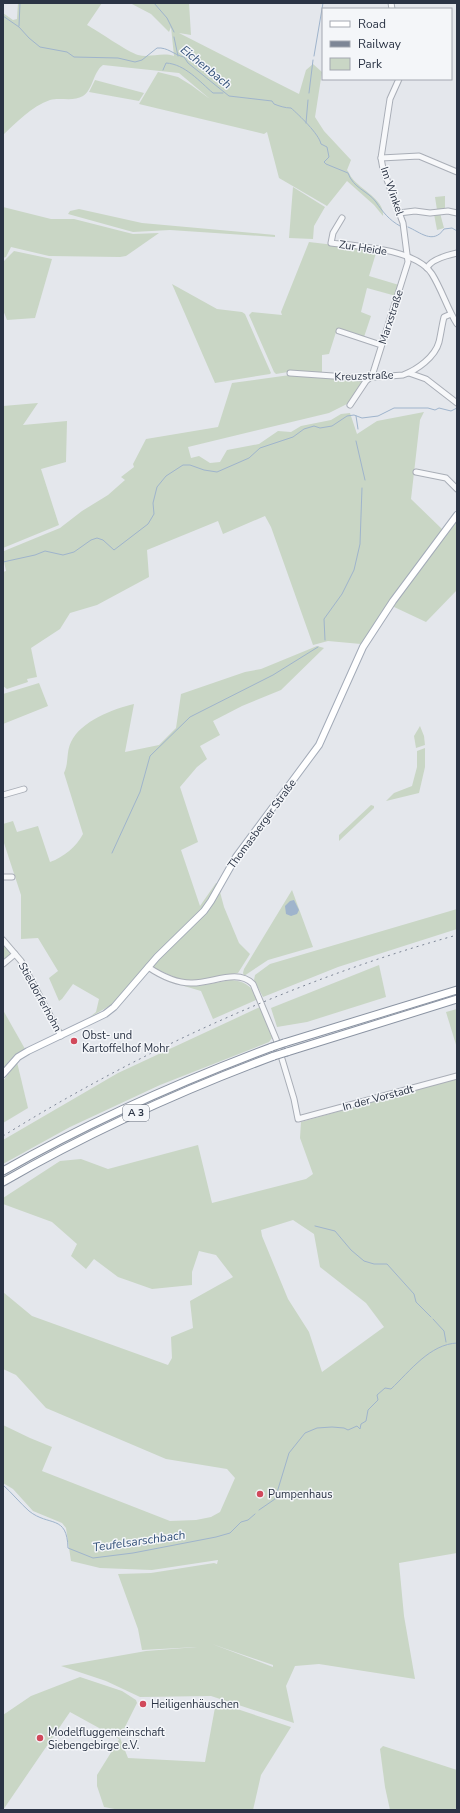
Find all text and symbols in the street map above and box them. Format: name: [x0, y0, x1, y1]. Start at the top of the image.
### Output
legend: [322, 8, 452, 80]
text: Road: [358, 16, 386, 32]
text: Railway: [358, 36, 402, 52]
water label: Eichenbach: [177, 42, 235, 93]
text: Park: [358, 56, 383, 72]
street label: Im Winkel: [377, 165, 408, 218]
street label: Zur Heide: [338, 237, 388, 259]
street label: Marxstraße: [375, 288, 407, 346]
street label: Kreuzstraße: [334, 367, 394, 385]
street label: Thomasberger Straße: [224, 776, 300, 872]
street label: Stieldorferhohn: [15, 960, 65, 1034]
place label: Obst- und Kartoffelhof Mohr: [82, 1028, 169, 1056]
marker: Obst- und Kartoffelhof Mohr: [69, 1036, 79, 1046]
street label: In der Vorstadt: [341, 1081, 415, 1115]
road number: A 3: [123, 1105, 149, 1121]
place label: Pumpenhaus: [268, 1487, 333, 1502]
marker: Pumpenhaus: [255, 1489, 265, 1499]
water label: Teufelsarschbach: [92, 1527, 187, 1555]
place label: Heiligenhäuschen: [151, 1697, 239, 1712]
marker: Heiligenhäuschen: [138, 1699, 148, 1709]
place label: Modelfluggemeinschaft Siebengebirge e.V.: [48, 1725, 165, 1753]
marker: Modelfluggemeinschaft Siebengebirge e.V.: [35, 1733, 45, 1743]

